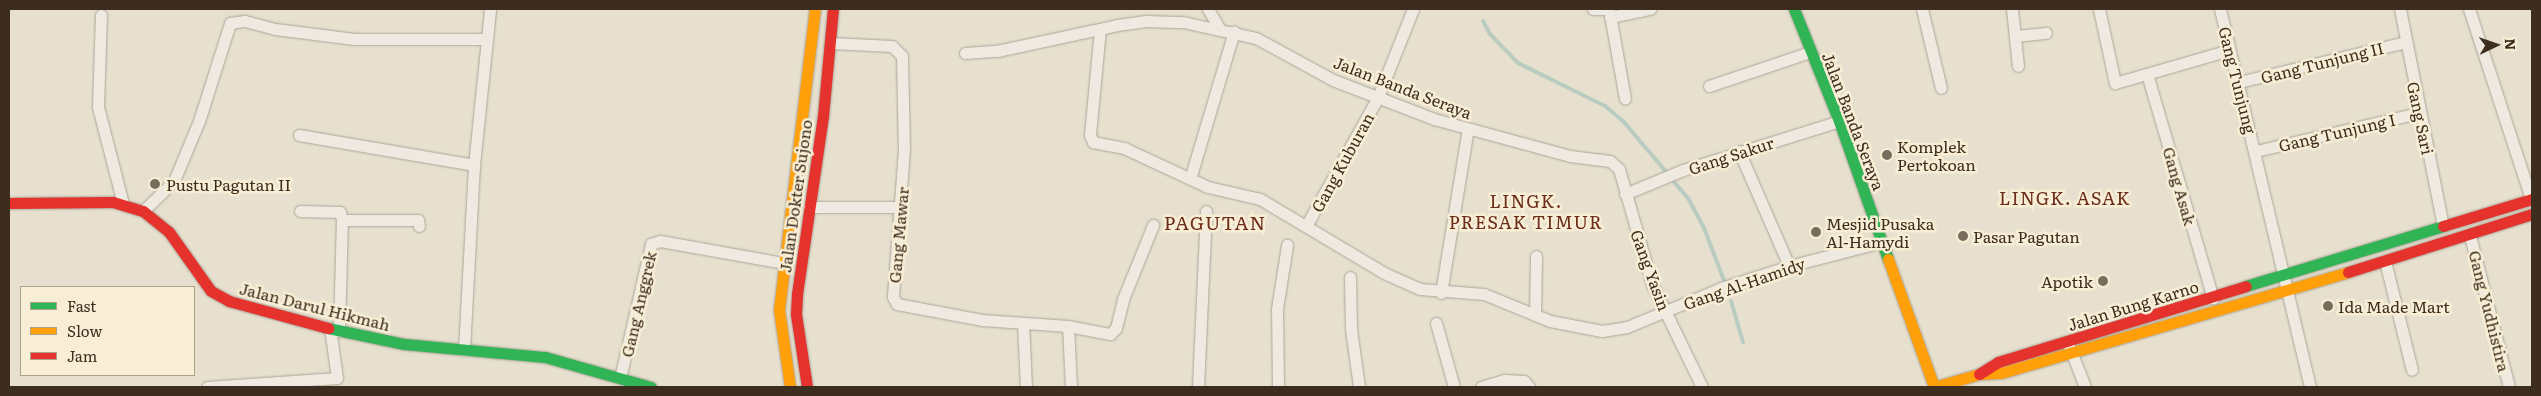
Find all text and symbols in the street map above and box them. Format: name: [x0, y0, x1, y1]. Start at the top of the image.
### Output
north arrow: [2471, 20, 2521, 70]
street label: Gang Tunjung: [2215, 24, 2261, 136]
street label: Gang Tunjung II: [2259, 37, 2385, 87]
text: N: [2501, 38, 2521, 51]
street label: Jalan Banda Seraya: [1819, 49, 1889, 193]
street label: Jalan Banda Seraya: [1331, 52, 1475, 122]
street label: Gang Sari: [2404, 80, 2438, 156]
street label: Gang Kuburan: [1307, 109, 1377, 215]
street label: Gang Tunjung I: [2277, 109, 2397, 155]
street label: Jalan Dokter Sujono: [775, 118, 815, 274]
street label: Gang Sakur: [1686, 132, 1776, 178]
place label: Komplek Pertokoan: [1897, 136, 1976, 174]
street label: Gang Asak: [2160, 145, 2200, 227]
marker: Komplek Pertokoan: [1881, 149, 1893, 161]
place label: Pustu Pagutan II: [166, 174, 291, 194]
marker: Pustu Pagutan II: [148, 177, 162, 191]
street label: Gang Mawar: [884, 186, 912, 284]
district label: LINGK. ASAK: [1998, 187, 2132, 209]
district label: LINGK. PRESAK TIMUR: [1447, 191, 1605, 233]
district label: PAGUTAN: [1163, 212, 1267, 234]
place label: Mesjid Pusaka Al-Hamydi: [1826, 213, 1934, 251]
marker: Mesjid Pusaka Al-Hamydi: [1810, 226, 1822, 238]
place label: Pasar Pagutan: [1973, 226, 2080, 246]
street label: Gang Yasin: [1627, 227, 1675, 313]
marker: Pasar Pagutan: [1957, 230, 1969, 242]
street label: Gang Yudhistira: [2466, 248, 2514, 374]
street label: Gang Anggrek: [616, 249, 660, 359]
street label: Gang Al-Hamidy: [1681, 253, 1807, 313]
place label: Apotik: [2041, 271, 2093, 291]
marker: Apotik: [2097, 275, 2109, 287]
street label: Jalan Bung Karno: [2065, 276, 2201, 334]
street label: Jalan Darul Hikmah: [238, 278, 392, 334]
legend: [20, 286, 195, 376]
text: Fast: [67, 294, 96, 317]
place label: Ida Made Mart: [2338, 296, 2450, 316]
marker: Ida Made Mart: [2322, 300, 2334, 312]
text: Slow: [67, 319, 102, 342]
text: Jam: [67, 344, 97, 367]

